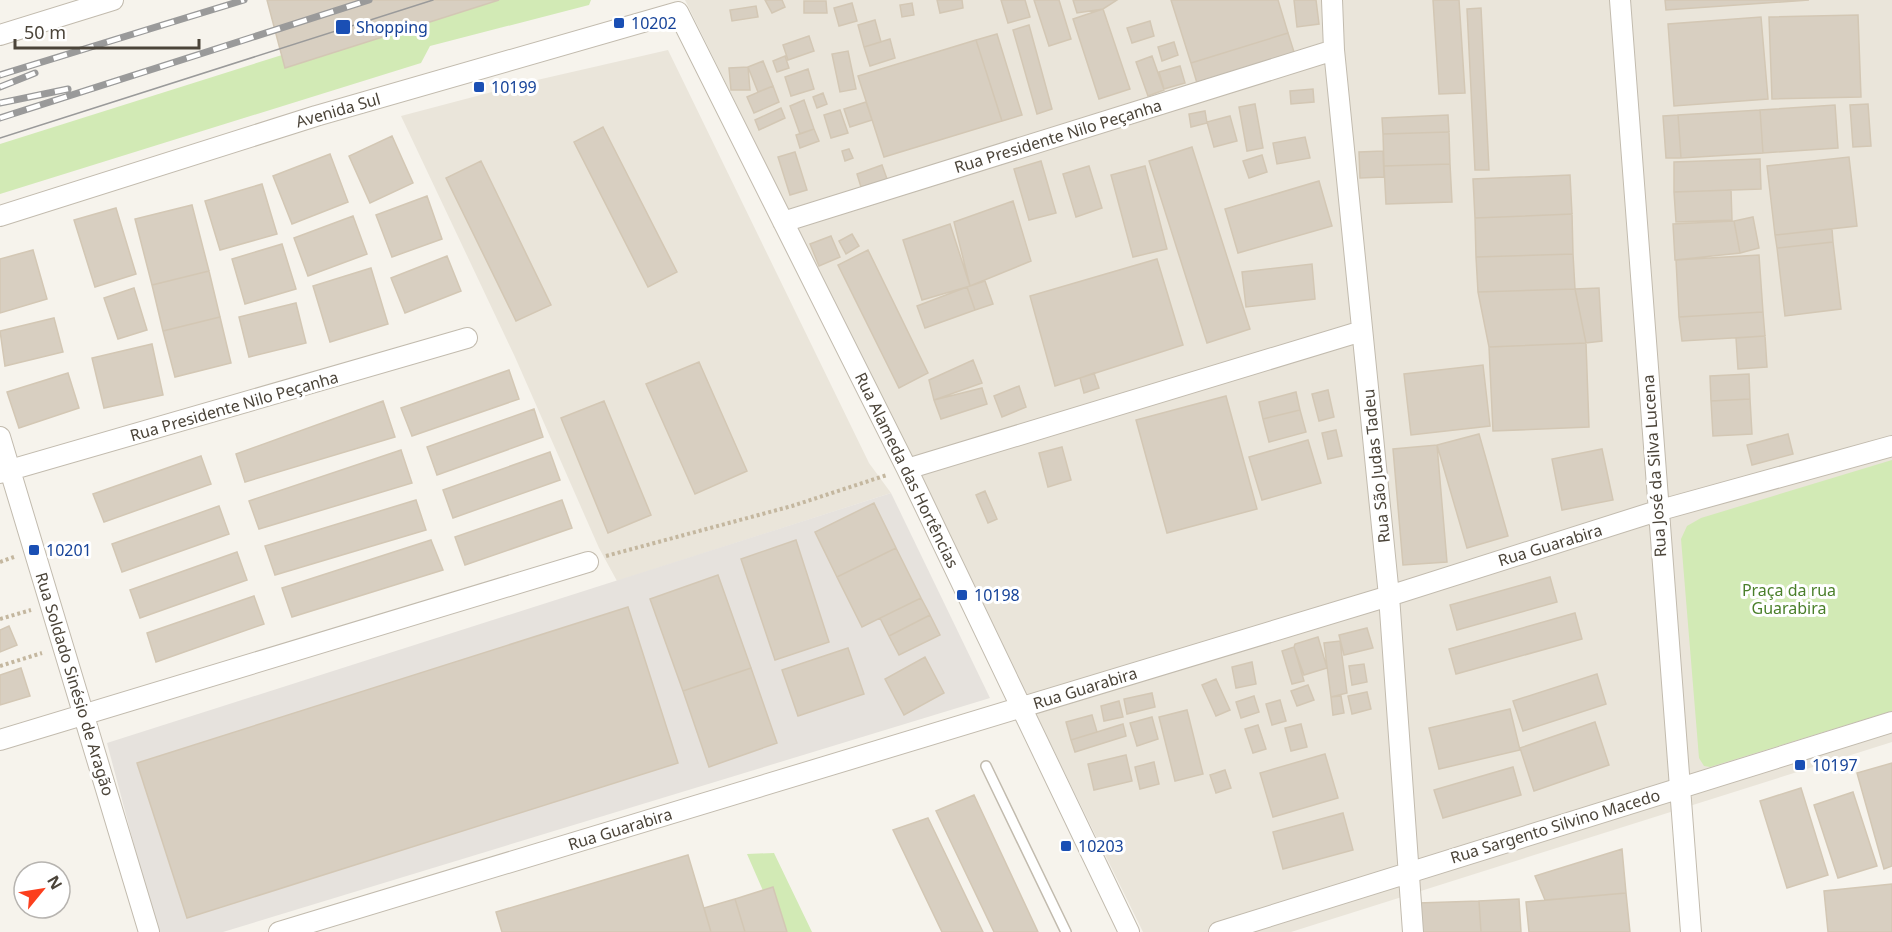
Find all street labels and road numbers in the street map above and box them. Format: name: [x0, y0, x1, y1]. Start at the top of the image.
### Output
street label: Avenida Sul: [293, 87, 383, 133]
street label: Rua Presidente Nilo Peçanha: [952, 94, 1164, 178]
street label: Rua Presidente Nilo Peçanha: [127, 366, 341, 446]
street label: Rua Alameda das Hortências: [850, 368, 964, 572]
street label: Rua José da Silva Lucena: [1637, 374, 1671, 558]
street label: Rua São Judas Tadeu: [1357, 388, 1395, 544]
street label: Rua Guarabira: [1495, 519, 1605, 571]
street label: Rua Soldado Sinésio de Aragão: [30, 570, 120, 798]
street label: Rua Guarabira: [1030, 662, 1140, 714]
street label: Rua Sargento Silvino Macedo: [1447, 784, 1663, 868]
street label: Rua Guarabira: [565, 803, 675, 855]

